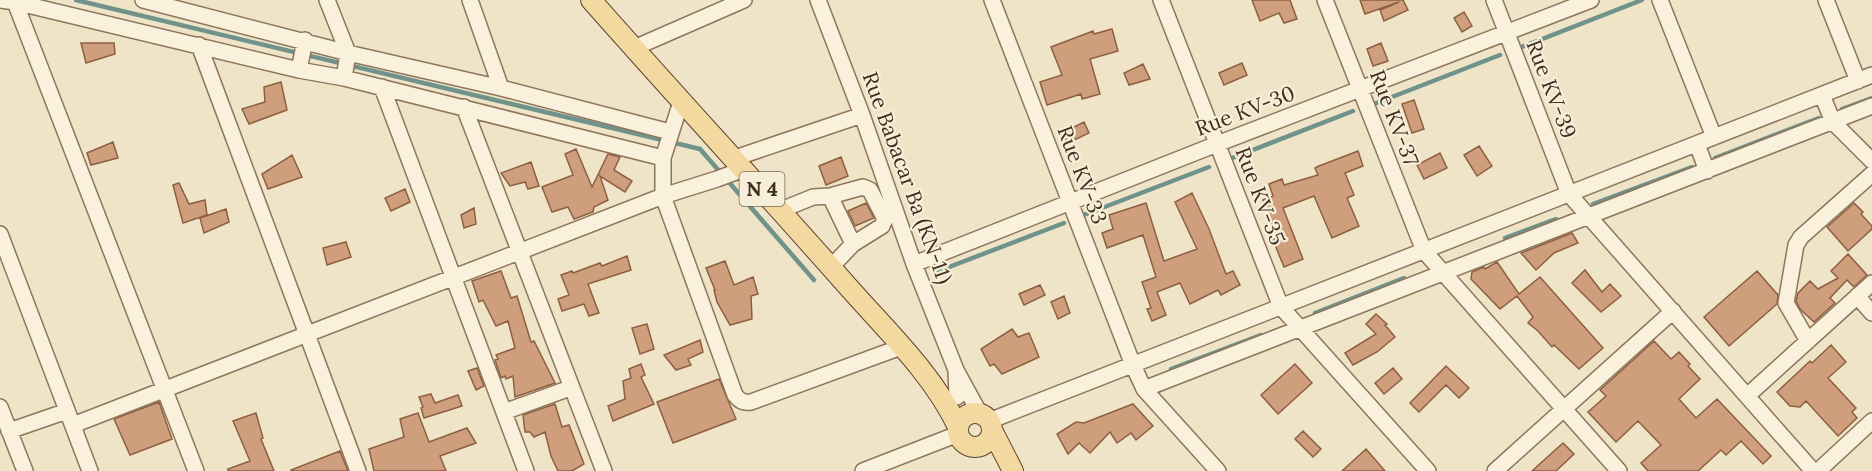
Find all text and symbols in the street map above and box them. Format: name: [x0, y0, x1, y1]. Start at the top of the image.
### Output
street label: Rue KV-39: [1520, 36, 1583, 142]
street label: Rue KV-37: [1364, 66, 1425, 170]
street label: Rue Babacar Ba (KN-11): [857, 68, 958, 287]
street label: Rue KV-30: [1191, 79, 1298, 142]
street label: Rue KV-33: [1051, 122, 1114, 228]
street label: Rue KV-35: [1229, 143, 1292, 249]
road number: N 4: [740, 172, 784, 206]

